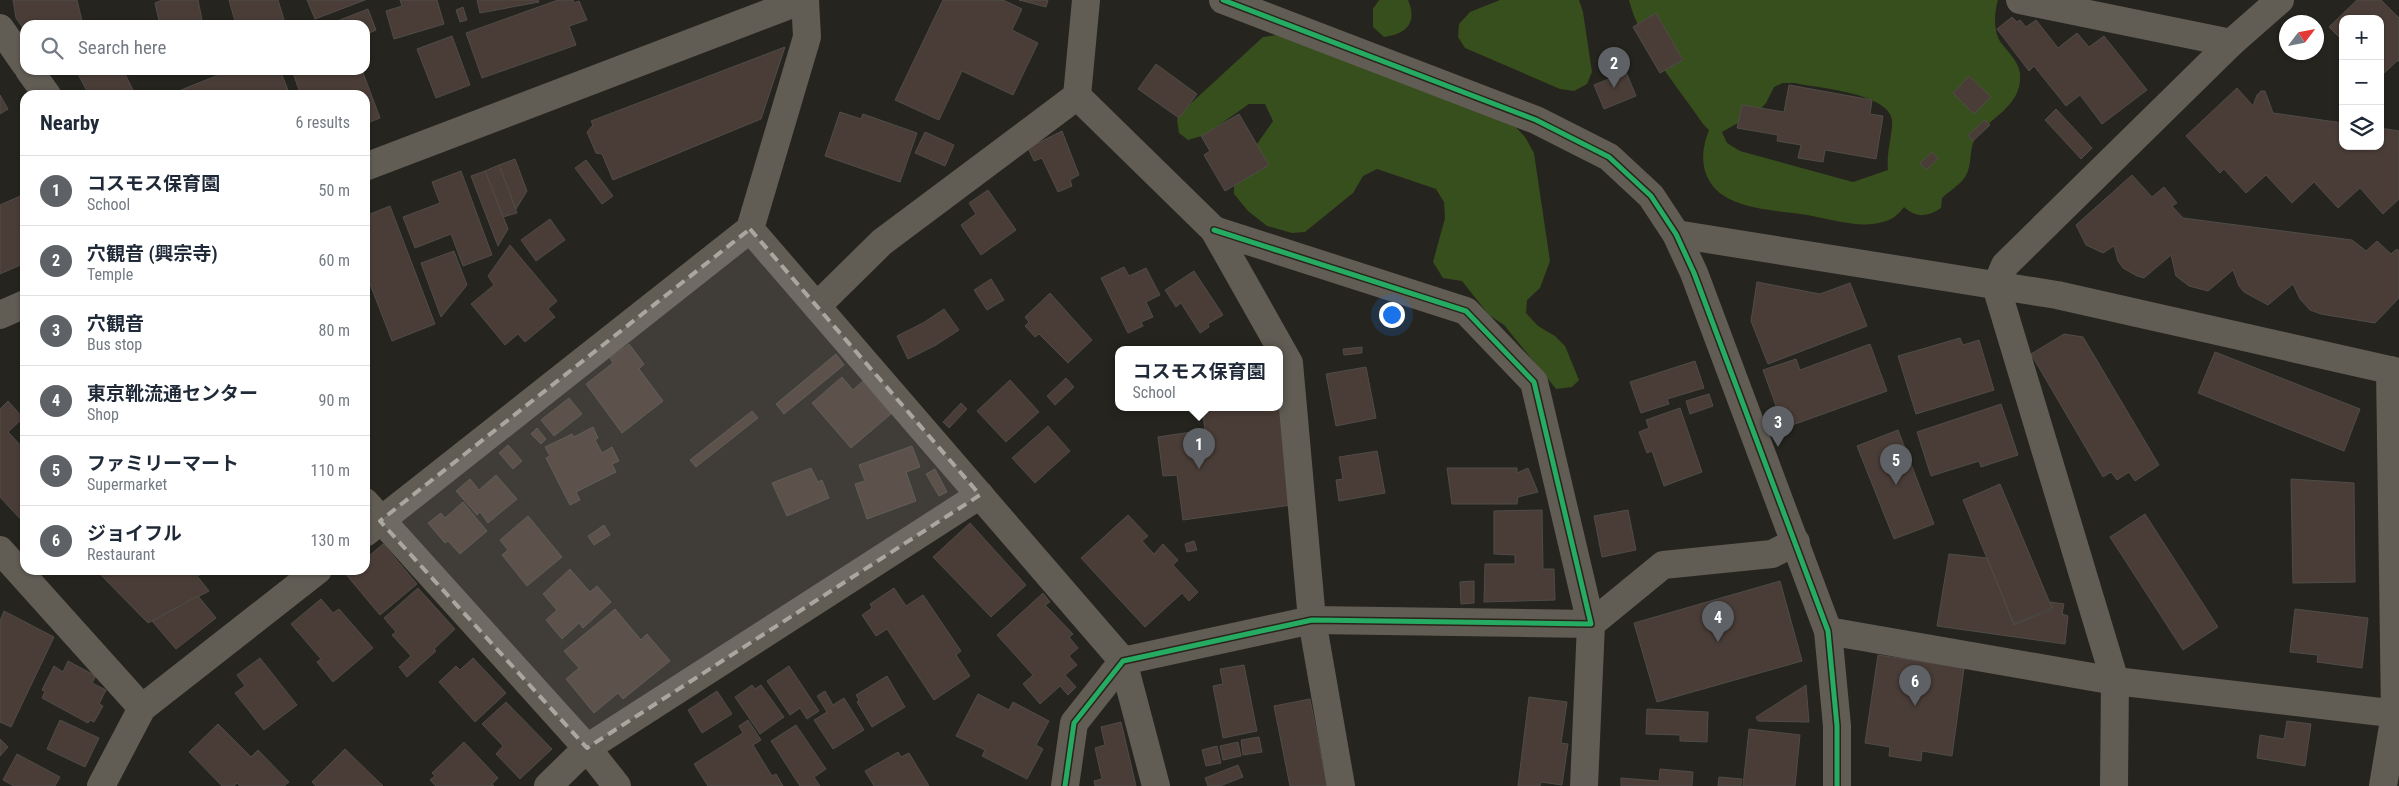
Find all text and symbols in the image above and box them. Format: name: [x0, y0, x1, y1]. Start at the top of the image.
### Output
north arrow: [2279, 15, 2324, 60]
map controls: [2339, 15, 2384, 150]
button: +: [2339, 15, 2384, 60]
search box: [20, 20, 370, 75]
icon: search: [38, 34, 66, 62]
text: Search here: [78, 36, 166, 59]
pin: 2: [1598, 47, 1630, 88]
button: −: [2339, 60, 2384, 105]
button: layers: [2339, 105, 2384, 150]
text: Nearby: [40, 111, 99, 135]
text: 6 results: [295, 113, 350, 132]
text: コスモス保育園: [87, 172, 220, 195]
text: 1: [52, 181, 60, 200]
text: 50 m: [318, 181, 350, 200]
text: School: [87, 195, 130, 214]
text: 穴観音 (興宗寺): [87, 242, 218, 265]
text: 2: [52, 251, 60, 270]
text: 60 m: [318, 251, 350, 270]
text: Temple: [87, 265, 133, 284]
your location: [1379, 302, 1405, 328]
text: 穴観音: [87, 312, 144, 335]
text: 3: [52, 321, 60, 340]
text: 80 m: [318, 321, 350, 340]
text: Bus stop: [87, 335, 142, 354]
popup: [1115, 346, 1283, 411]
text: コスモス保育園: [1132, 360, 1266, 383]
text: 東京靴流通センター: [87, 382, 258, 405]
text: School: [1132, 383, 1176, 402]
text: 4: [52, 391, 60, 410]
text: 90 m: [318, 391, 350, 410]
text: Shop: [87, 405, 119, 424]
pin: 3: [1762, 406, 1794, 447]
pin: 1: [1183, 428, 1215, 469]
pin: 5: [1880, 444, 1912, 485]
text: ファミリーマート: [87, 452, 239, 475]
text: 5: [52, 461, 60, 480]
text: 110 m: [311, 461, 350, 480]
text: Supermarket: [87, 475, 167, 494]
text: ジョイフル: [87, 522, 182, 545]
text: 6: [52, 531, 60, 550]
text: 130 m: [311, 531, 350, 550]
text: Restaurant: [87, 545, 155, 564]
pin: 4: [1702, 601, 1734, 642]
pin: 6: [1899, 665, 1931, 706]

